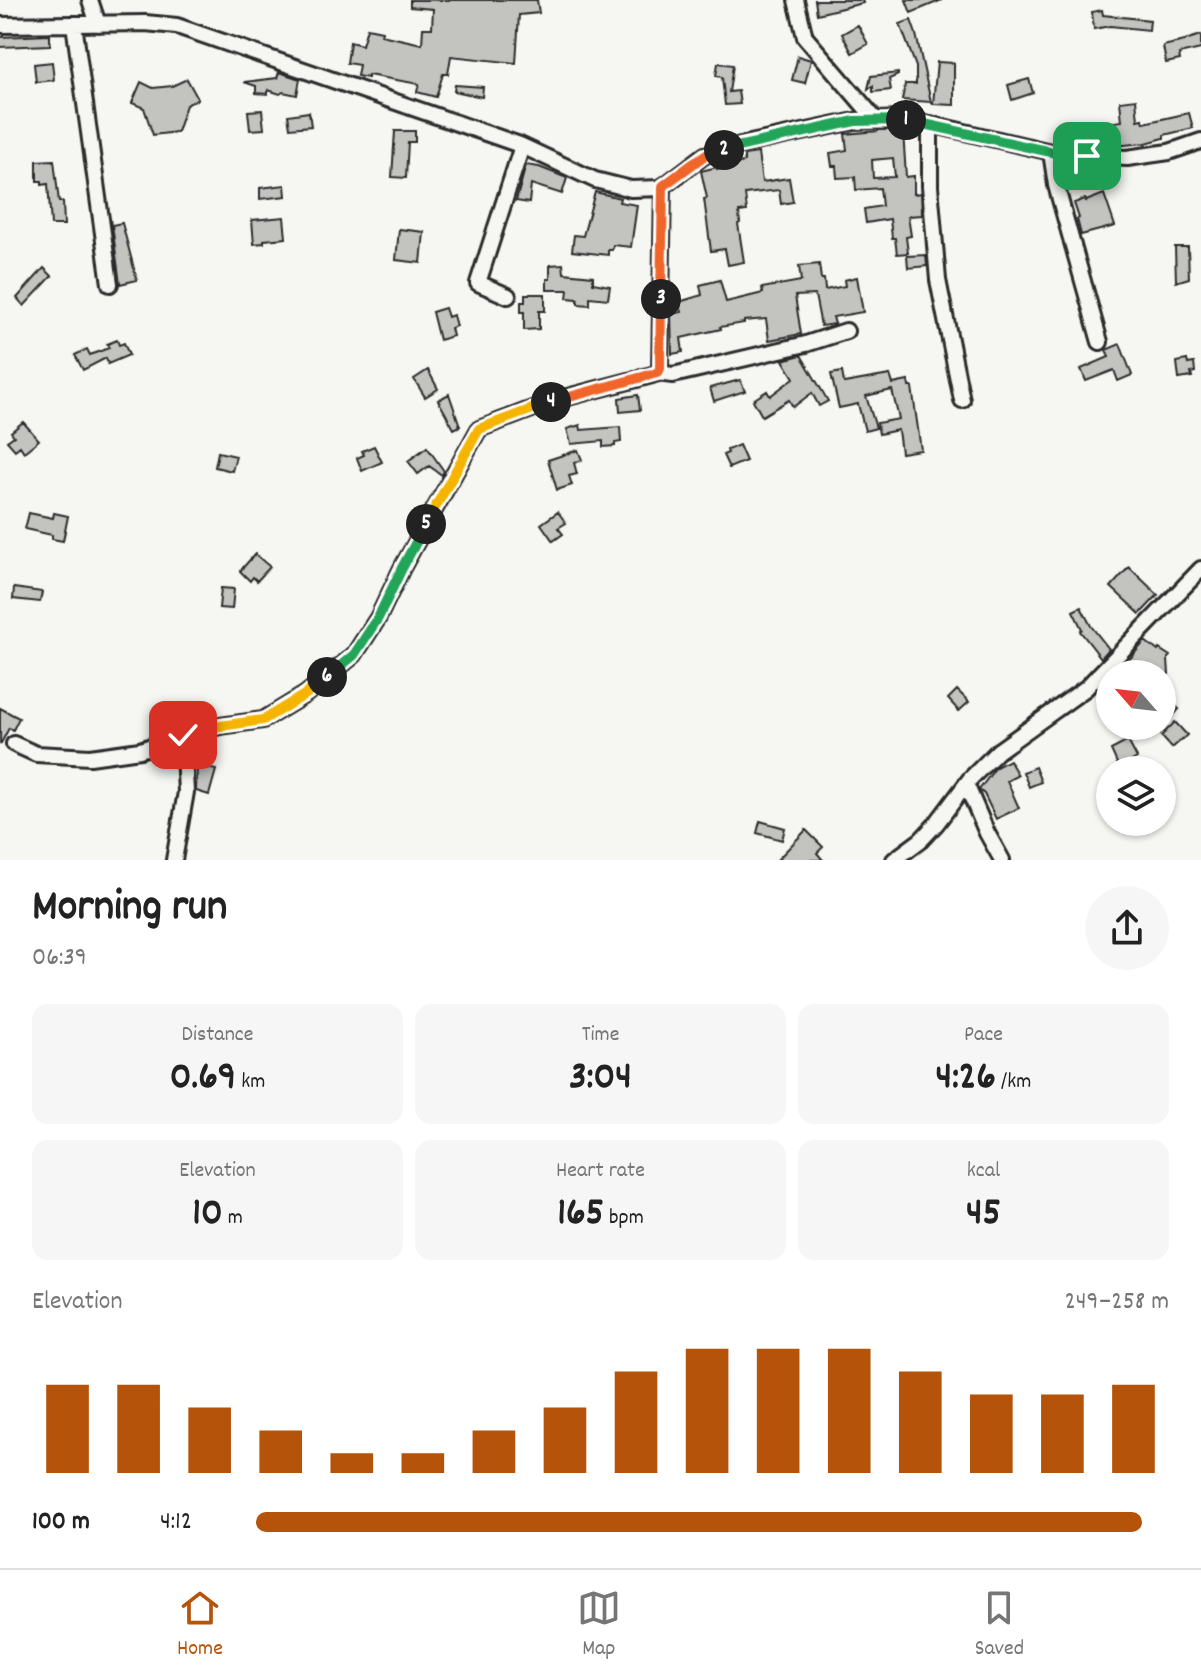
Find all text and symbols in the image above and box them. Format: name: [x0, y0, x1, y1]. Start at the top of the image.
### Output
pin: 1: [886, 100, 926, 140]
text: 1: [904, 104, 908, 135]
pin: [1053, 122, 1121, 190]
pin: 2: [704, 130, 744, 170]
text: 2: [719, 134, 729, 165]
icon: arrive: [1065, 134, 1109, 178]
pin: 3: [641, 279, 681, 319]
text: 3: [656, 283, 666, 314]
pin: 4: [531, 382, 571, 422]
text: 4: [546, 386, 556, 417]
pin: 5: [406, 504, 446, 544]
text: 5: [421, 508, 431, 539]
pin: 6: [307, 657, 347, 697]
north arrow: [1096, 660, 1176, 740]
map controls: [1096, 660, 1176, 836]
text: 6: [322, 661, 332, 692]
pin: [149, 701, 217, 769]
icon: check: [161, 713, 205, 757]
button: layers: [1096, 756, 1176, 836]
text: Morning run: [32, 878, 227, 941]
button: share: [1085, 886, 1169, 970]
text: 06:39: [32, 940, 87, 977]
text: Distance: [182, 1020, 253, 1051]
text: Time: [582, 1020, 619, 1051]
text: Pace: [964, 1020, 1003, 1051]
text: 0.69: [170, 1051, 236, 1108]
text: 3:04: [569, 1051, 632, 1108]
text: 4:26: [936, 1051, 996, 1108]
text: km: [236, 1067, 265, 1098]
text: /km: [996, 1067, 1031, 1098]
text: Elevation: [179, 1156, 256, 1187]
text: Heart rate: [556, 1156, 645, 1187]
text: kcal: [967, 1156, 1000, 1187]
text: 10: [192, 1187, 223, 1244]
text: 165: [557, 1187, 604, 1244]
text: 45: [966, 1187, 1001, 1244]
text: m: [223, 1203, 243, 1234]
text: bpm: [604, 1203, 644, 1234]
text: Elevation: [32, 1284, 122, 1321]
text: 249–258 m: [1064, 1284, 1169, 1321]
text: 100 m: [32, 1504, 90, 1541]
text: 4:12: [160, 1504, 192, 1541]
tab: Home: [177, 1586, 223, 1665]
tab: Map: [577, 1586, 621, 1665]
tab: Saved: [975, 1586, 1024, 1665]

